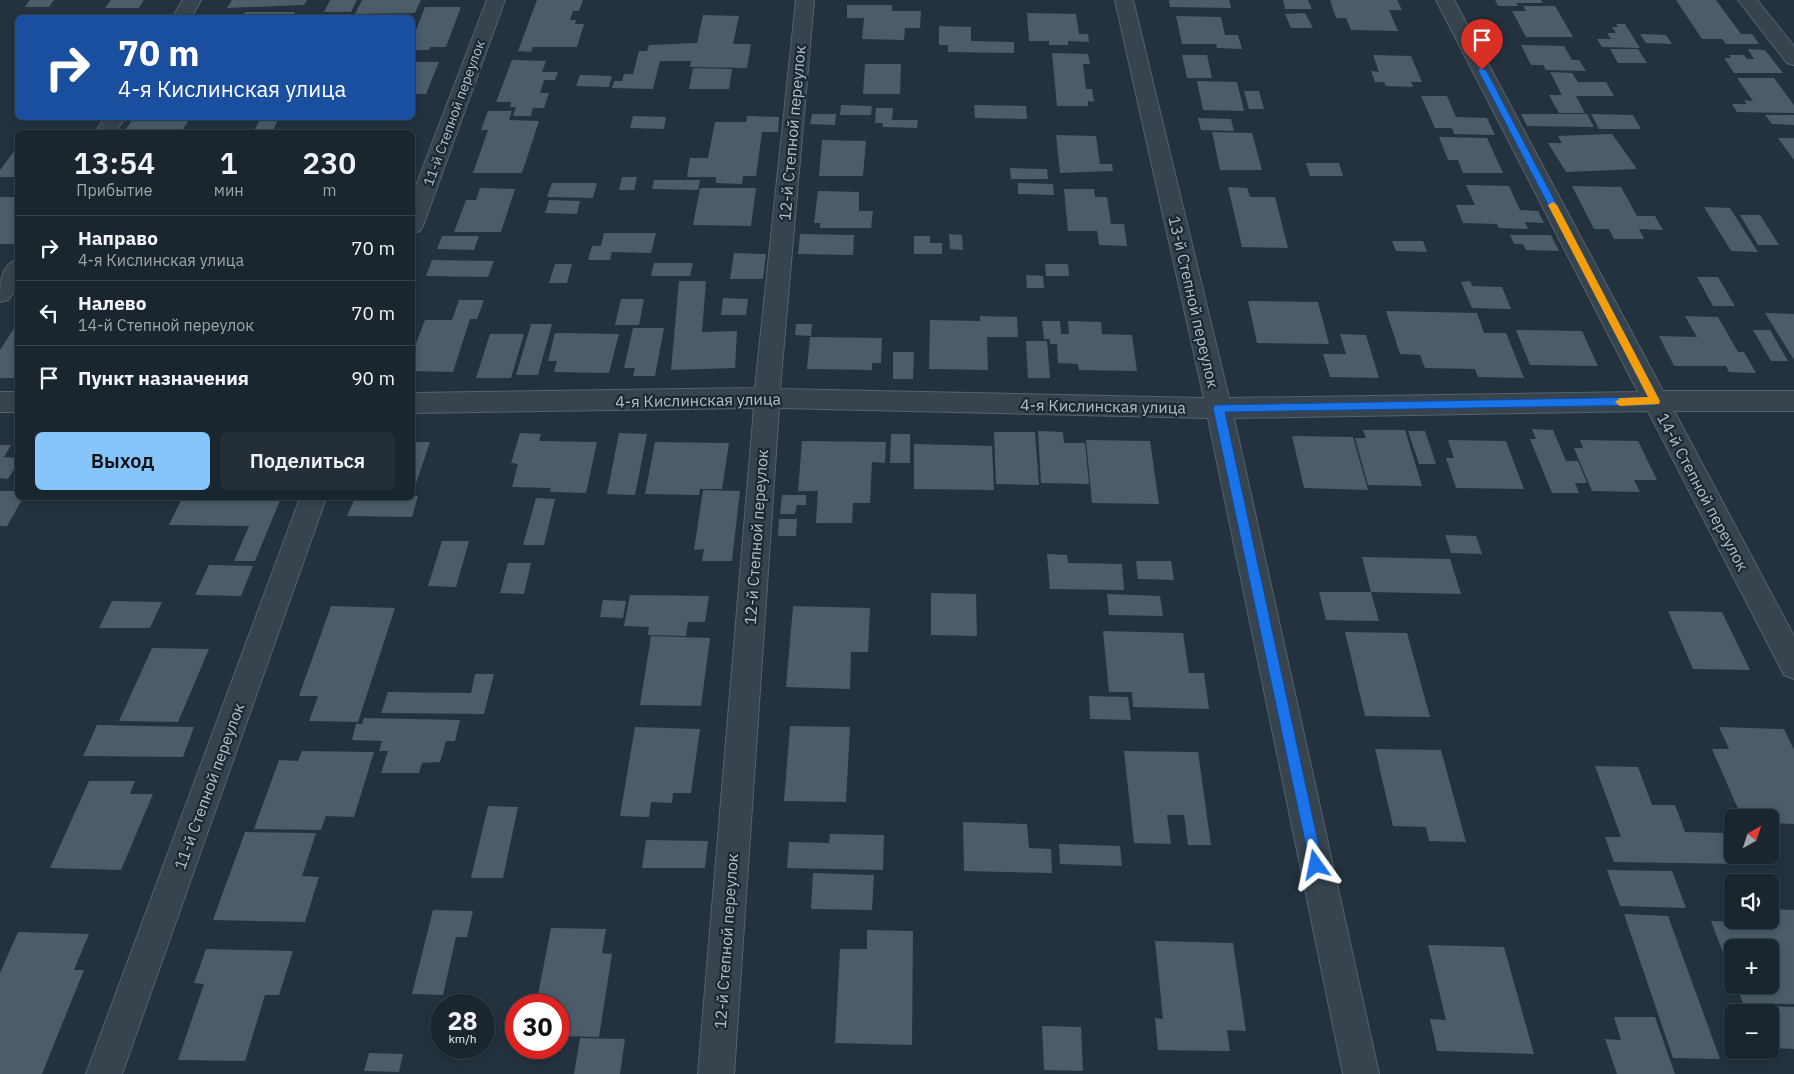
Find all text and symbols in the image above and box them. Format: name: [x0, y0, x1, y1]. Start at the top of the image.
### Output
pin: [1461, 19, 1503, 70]
icon: arrive: [1468, 26, 1496, 54]
text: 70 m: [118, 30, 200, 76]
icon: right: [35, 35, 100, 100]
street label: 11-й Степной переулок: [419, 37, 489, 188]
street label: 12-й Степной переулок: [774, 44, 810, 222]
text: 4-я Кислинская улица: [118, 74, 346, 103]
text: 13:54: [74, 143, 155, 182]
text: 1: [220, 143, 238, 182]
text: 230: [302, 143, 356, 182]
text: Прибытие: [76, 180, 152, 200]
text: мин: [214, 180, 244, 200]
text: m: [322, 180, 336, 200]
street label: 13-й Степной переулок: [1164, 214, 1224, 390]
text: Направо: [78, 226, 158, 250]
icon: right: [35, 234, 63, 262]
text: 70 m: [351, 236, 395, 260]
text: 4-я Кислинская улица: [78, 250, 244, 270]
text: Налево: [78, 291, 147, 315]
icon: left: [35, 299, 63, 327]
text: 70 m: [351, 301, 395, 325]
text: 14-й Степной переулок: [78, 315, 254, 335]
icon: arrive: [35, 364, 63, 392]
text: Пункт назначения: [78, 366, 249, 390]
text: 90 m: [351, 366, 395, 390]
street label: 4-я Кислинская улица: [615, 389, 782, 411]
street label: 4-я Кислинская улица: [1020, 395, 1187, 417]
street label: 14-й Степной переулок: [1653, 410, 1753, 575]
button: Выход: [35, 432, 210, 490]
button: Поделиться: [220, 432, 395, 490]
street label: 12-й Степной переулок: [740, 448, 772, 625]
street label: 11-й Степной переулок: [169, 700, 249, 872]
north arrow: [1724, 809, 1779, 864]
map controls: [1724, 809, 1779, 1059]
position arrow: [1289, 838, 1341, 890]
street label: 12-й Степной переулок: [710, 852, 742, 1029]
button: sound: [1724, 874, 1779, 929]
button: +: [1724, 939, 1779, 994]
speed limit sign: 30: [505, 994, 570, 1059]
text: 28: [447, 1004, 478, 1037]
button: −: [1724, 1004, 1779, 1059]
text: km/h: [448, 1031, 477, 1046]

